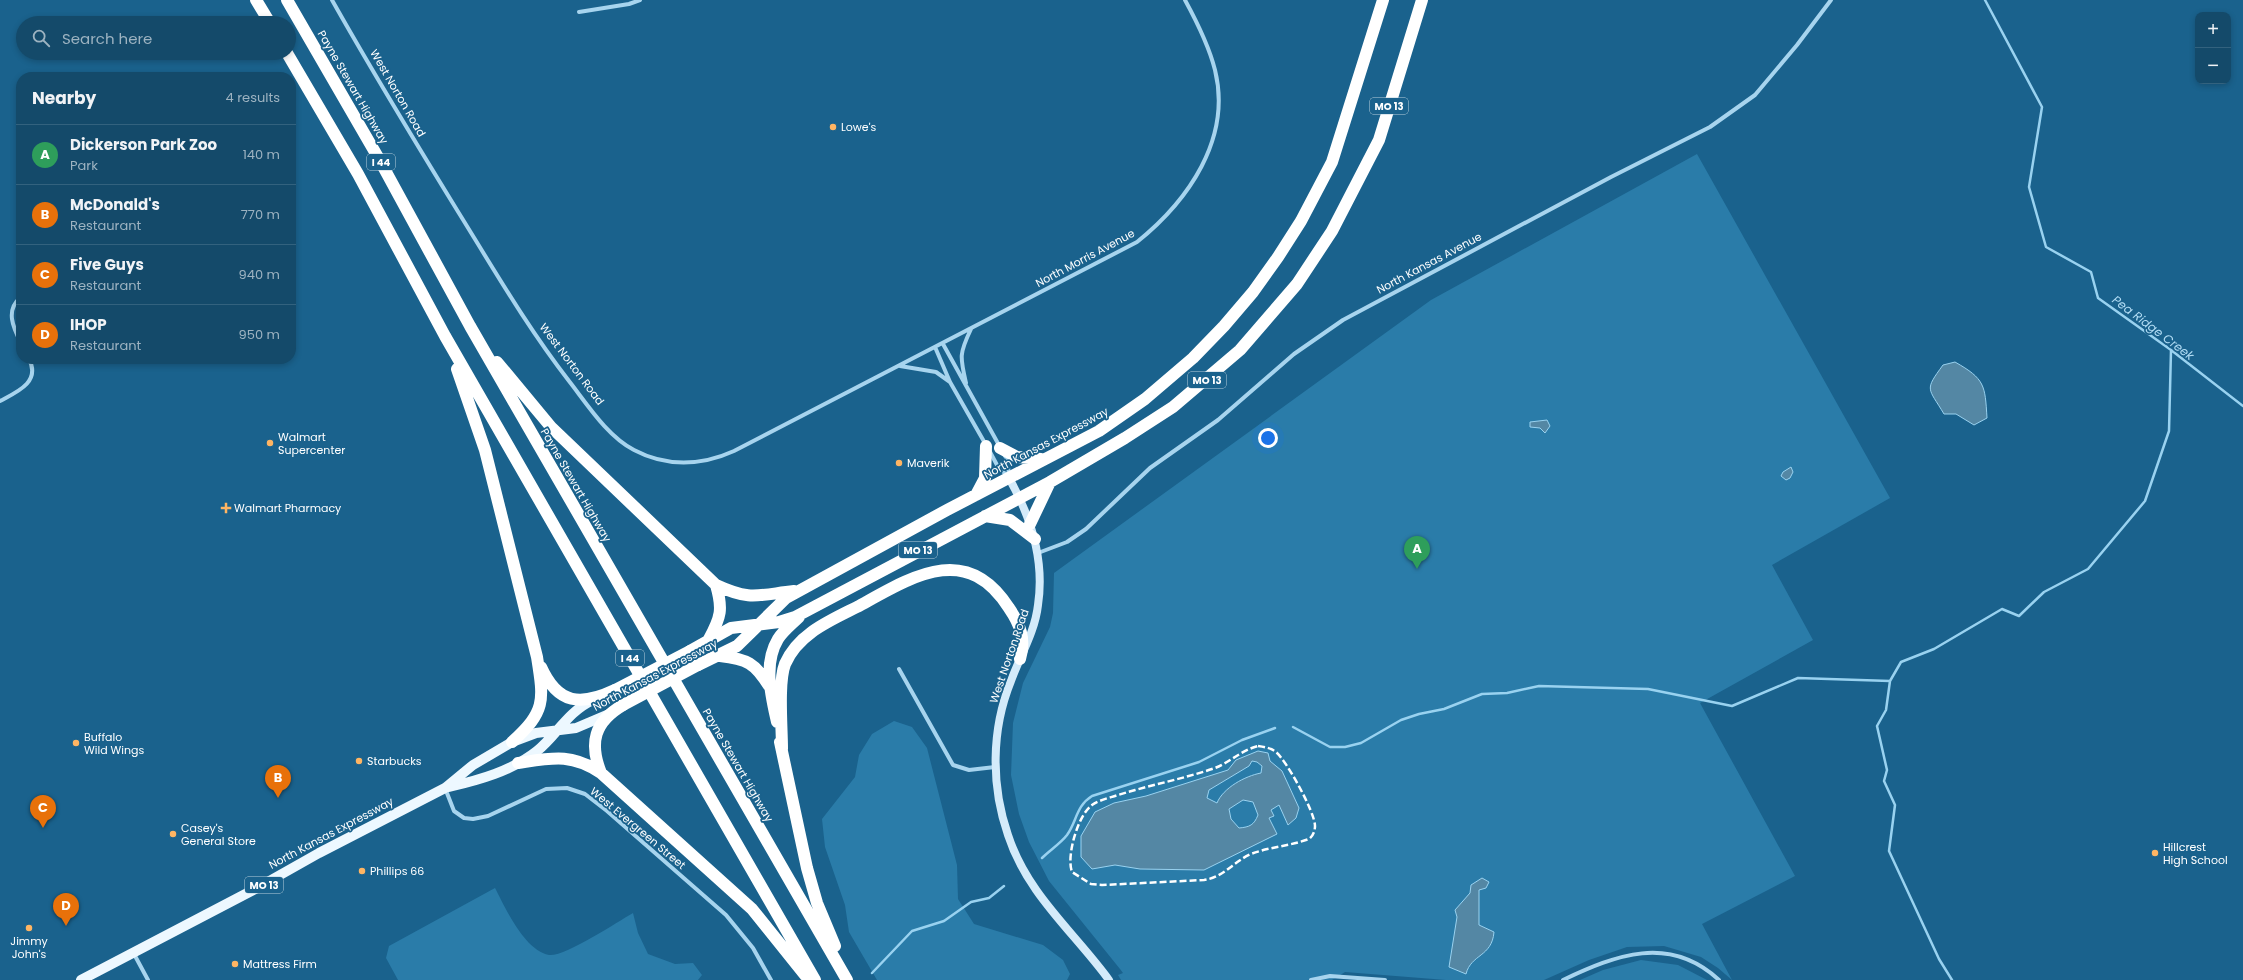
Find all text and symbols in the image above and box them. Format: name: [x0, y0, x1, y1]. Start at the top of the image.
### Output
map controls: [2195, 12, 2231, 84]
button: +: [2195, 12, 2231, 48]
search box: [16, 16, 296, 60]
icon: search: [30, 27, 52, 49]
street label: Payne Stewart Highway: [314, 27, 393, 148]
text: Search here: [62, 28, 152, 49]
street label: West Norton Road: [366, 46, 430, 140]
button: −: [2195, 48, 2231, 84]
text: Nearby: [32, 86, 96, 110]
text: 4 results: [226, 88, 280, 107]
road number: MO 13: [1370, 98, 1408, 114]
place label: Lowe's: [841, 119, 876, 135]
marker: Lowe's: [828, 122, 838, 132]
text: Dickerson Park Zoo: [70, 134, 217, 155]
text: A: [40, 145, 50, 164]
text: 140 m: [243, 145, 280, 164]
road number: I 44: [367, 154, 395, 170]
text: Park: [70, 156, 98, 175]
text: McDonald's: [70, 194, 160, 215]
text: B: [41, 205, 49, 224]
text: 770 m: [241, 205, 280, 224]
text: Restaurant: [70, 216, 141, 235]
street label: North Morris Avenue: [1033, 225, 1138, 291]
street label: North Kansas Avenue: [1374, 228, 1485, 298]
text: Five Guys: [70, 254, 144, 275]
text: C: [40, 265, 50, 284]
text: 940 m: [239, 265, 280, 284]
text: Restaurant: [70, 276, 141, 295]
water label: Pea Ridge Creek: [2109, 291, 2198, 364]
text: IHOP: [70, 314, 107, 335]
street label: West Norton Road: [536, 320, 608, 408]
text: D: [40, 325, 50, 344]
text: 950 m: [239, 325, 280, 344]
text: Restaurant: [70, 336, 141, 355]
road number: MO 13: [1188, 372, 1226, 388]
street label: North Kansas Expressway: [981, 403, 1112, 483]
street label: Payne Stewart Highway: [537, 425, 616, 546]
your location: [1258, 428, 1278, 448]
place label: Walmart Supercenter: [278, 429, 345, 458]
marker: Walmart Supercenter: [265, 438, 275, 448]
place label: Maverik: [907, 455, 950, 471]
marker: Maverik: [894, 458, 904, 468]
place label: Walmart Pharmacy: [234, 500, 342, 516]
marker: Walmart Pharmacy: [221, 503, 231, 513]
pin: A: [1404, 536, 1430, 569]
road number: MO 13: [899, 542, 937, 558]
street label: West Norton Road: [985, 607, 1033, 705]
street label: North Kansas Expressway: [590, 635, 721, 715]
road number: I 44: [616, 650, 644, 666]
street label: Payne Stewart Highway: [699, 705, 778, 826]
place label: Buffalo Wild Wings: [84, 729, 144, 758]
marker: Buffalo Wild Wings: [71, 738, 81, 748]
place label: Starbucks: [367, 753, 422, 769]
marker: Starbucks: [354, 756, 364, 766]
pin: B: [265, 765, 291, 798]
street label: West Evergreen Street: [587, 783, 689, 873]
street label: North Kansas Expressway: [266, 793, 397, 873]
pin: C: [30, 795, 56, 828]
place label: Casey's General Store: [181, 820, 256, 849]
marker: Casey's General Store: [168, 829, 178, 839]
place label: Hillcrest High School: [2163, 839, 2228, 868]
marker: Hillcrest High School: [2150, 848, 2160, 858]
place label: Phillips 66: [370, 863, 424, 879]
marker: Phillips 66: [357, 866, 367, 876]
road number: MO 13: [245, 877, 283, 893]
pin: D: [53, 893, 79, 926]
marker: Jimmy John's: [24, 923, 34, 933]
place label: Jimmy John's: [10, 933, 49, 962]
place label: Mattress Firm: [243, 956, 317, 972]
marker: Mattress Firm: [230, 959, 240, 969]

